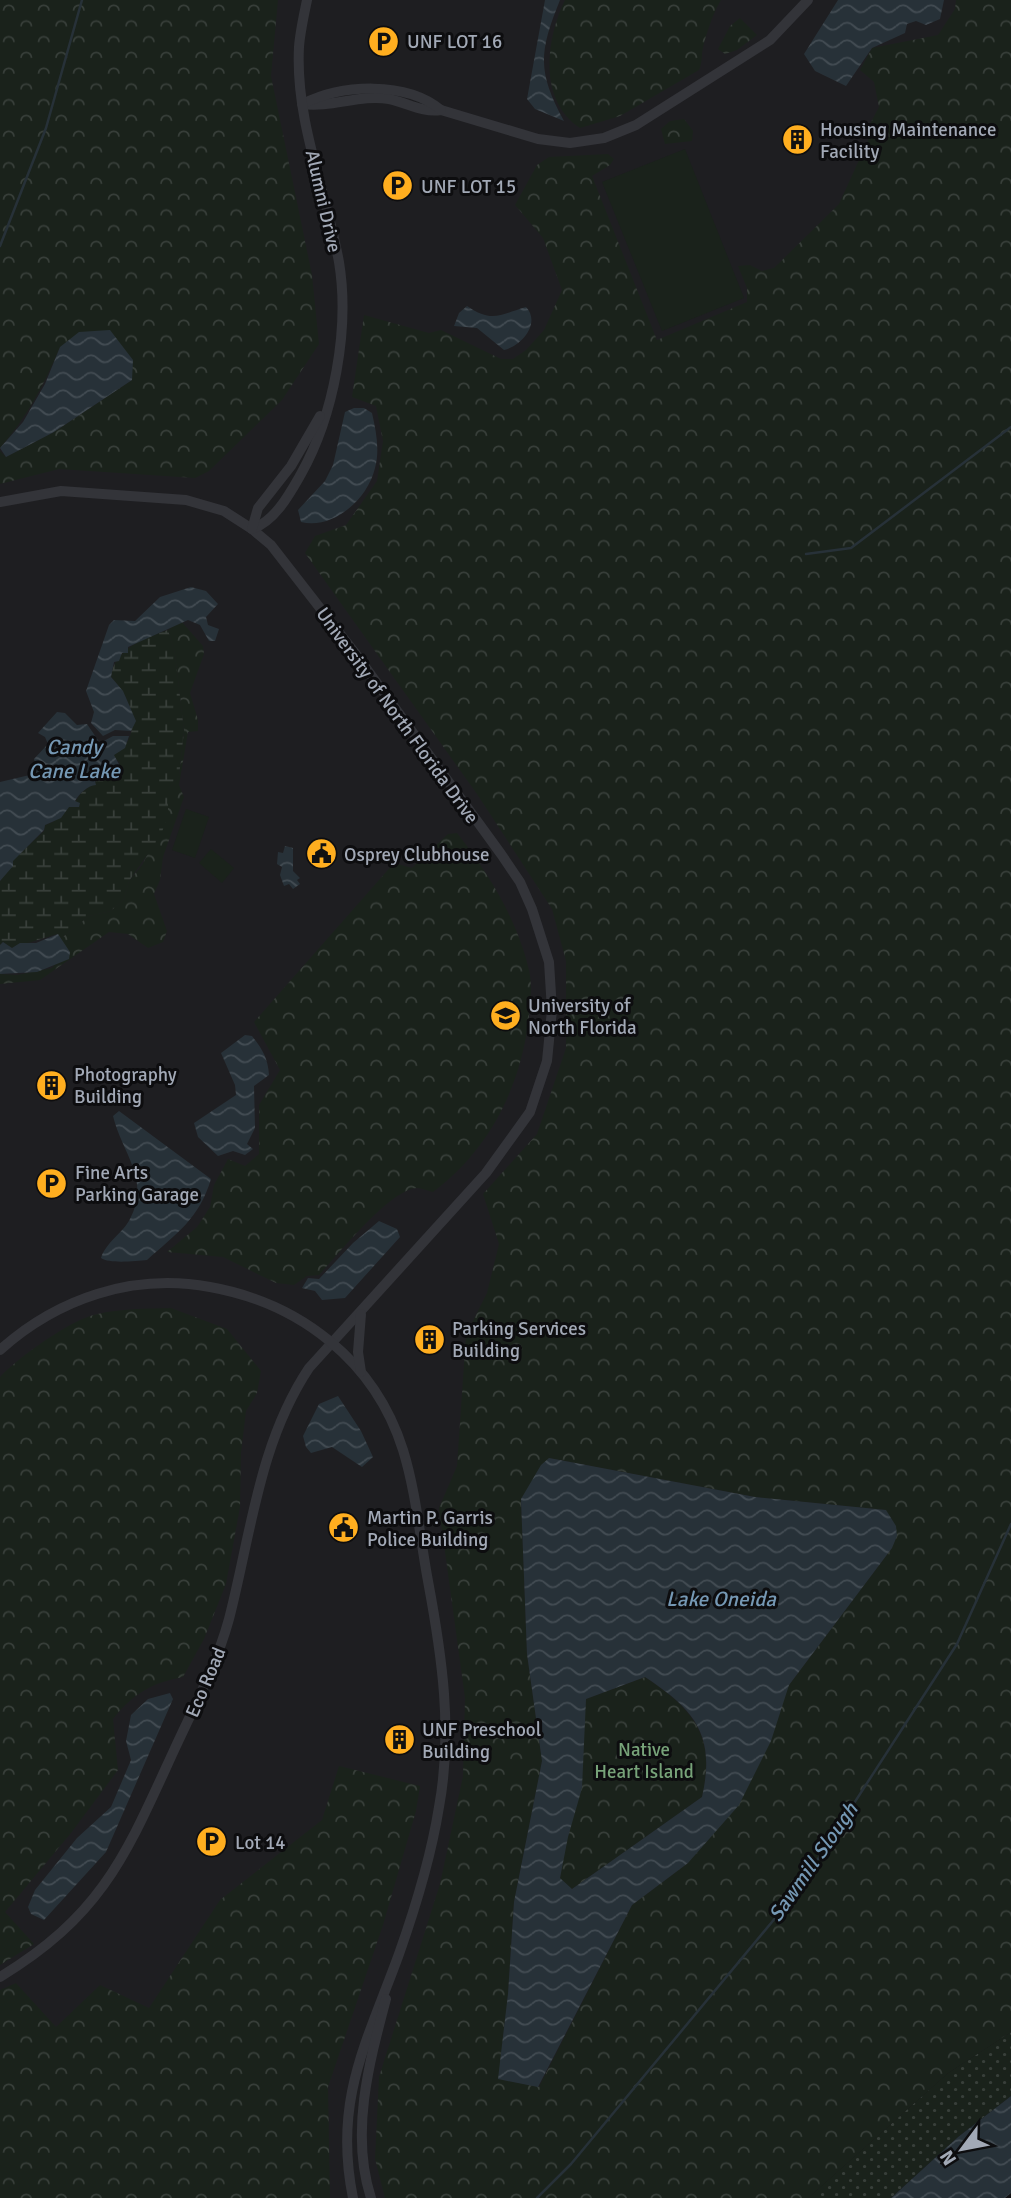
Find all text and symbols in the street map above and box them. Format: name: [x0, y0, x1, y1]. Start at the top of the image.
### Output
parking icon: UNF LOT 16: [367, 24, 401, 58]
place label: UNF LOT 16: [407, 30, 502, 54]
place label: Housing Maintenance Facility: [820, 118, 996, 164]
building icon: Housing Maintenance Facility: [780, 123, 814, 157]
street label: Alumni Drive: [300, 148, 346, 255]
parking icon: UNF LOT 15: [381, 169, 415, 203]
place label: UNF LOT 15: [421, 175, 516, 199]
street label: University of North Florida Drive: [311, 603, 484, 829]
water label: Candy Cane Lake: [28, 734, 121, 784]
public building icon: Osprey Clubhouse: [304, 837, 338, 871]
place label: Osprey Clubhouse: [344, 843, 490, 867]
place label: University of North Florida: [528, 994, 637, 1040]
school or university icon: University of North Florida: [488, 999, 522, 1033]
place label: Photography Building: [74, 1063, 177, 1109]
building icon: Photography Building: [34, 1068, 68, 1102]
place label: Fine Arts Parking Garage: [75, 1161, 199, 1207]
parking icon: Fine Arts Parking Garage: [35, 1166, 69, 1200]
place label: Parking Services Building: [452, 1317, 586, 1363]
building icon: Parking Services Building: [412, 1322, 446, 1356]
place label: Martin P. Garris Police Building: [367, 1506, 493, 1552]
public building icon: Martin P. Garris Police Building: [327, 1511, 361, 1545]
water label: Lake Oneida: [666, 1586, 777, 1612]
street label: Eco Road: [180, 1644, 231, 1721]
place label: UNF Preschool Building: [422, 1718, 541, 1764]
building icon: UNF Preschool Building: [382, 1723, 416, 1757]
park label: Native Heart Island: [594, 1738, 694, 1784]
water label: Sawmill Slough: [763, 1797, 864, 1926]
parking icon: Lot 14: [195, 1825, 229, 1859]
place label: Lot 14: [235, 1831, 286, 1855]
north arrow: [927, 2114, 997, 2184]
text: N: [935, 2146, 962, 2169]

